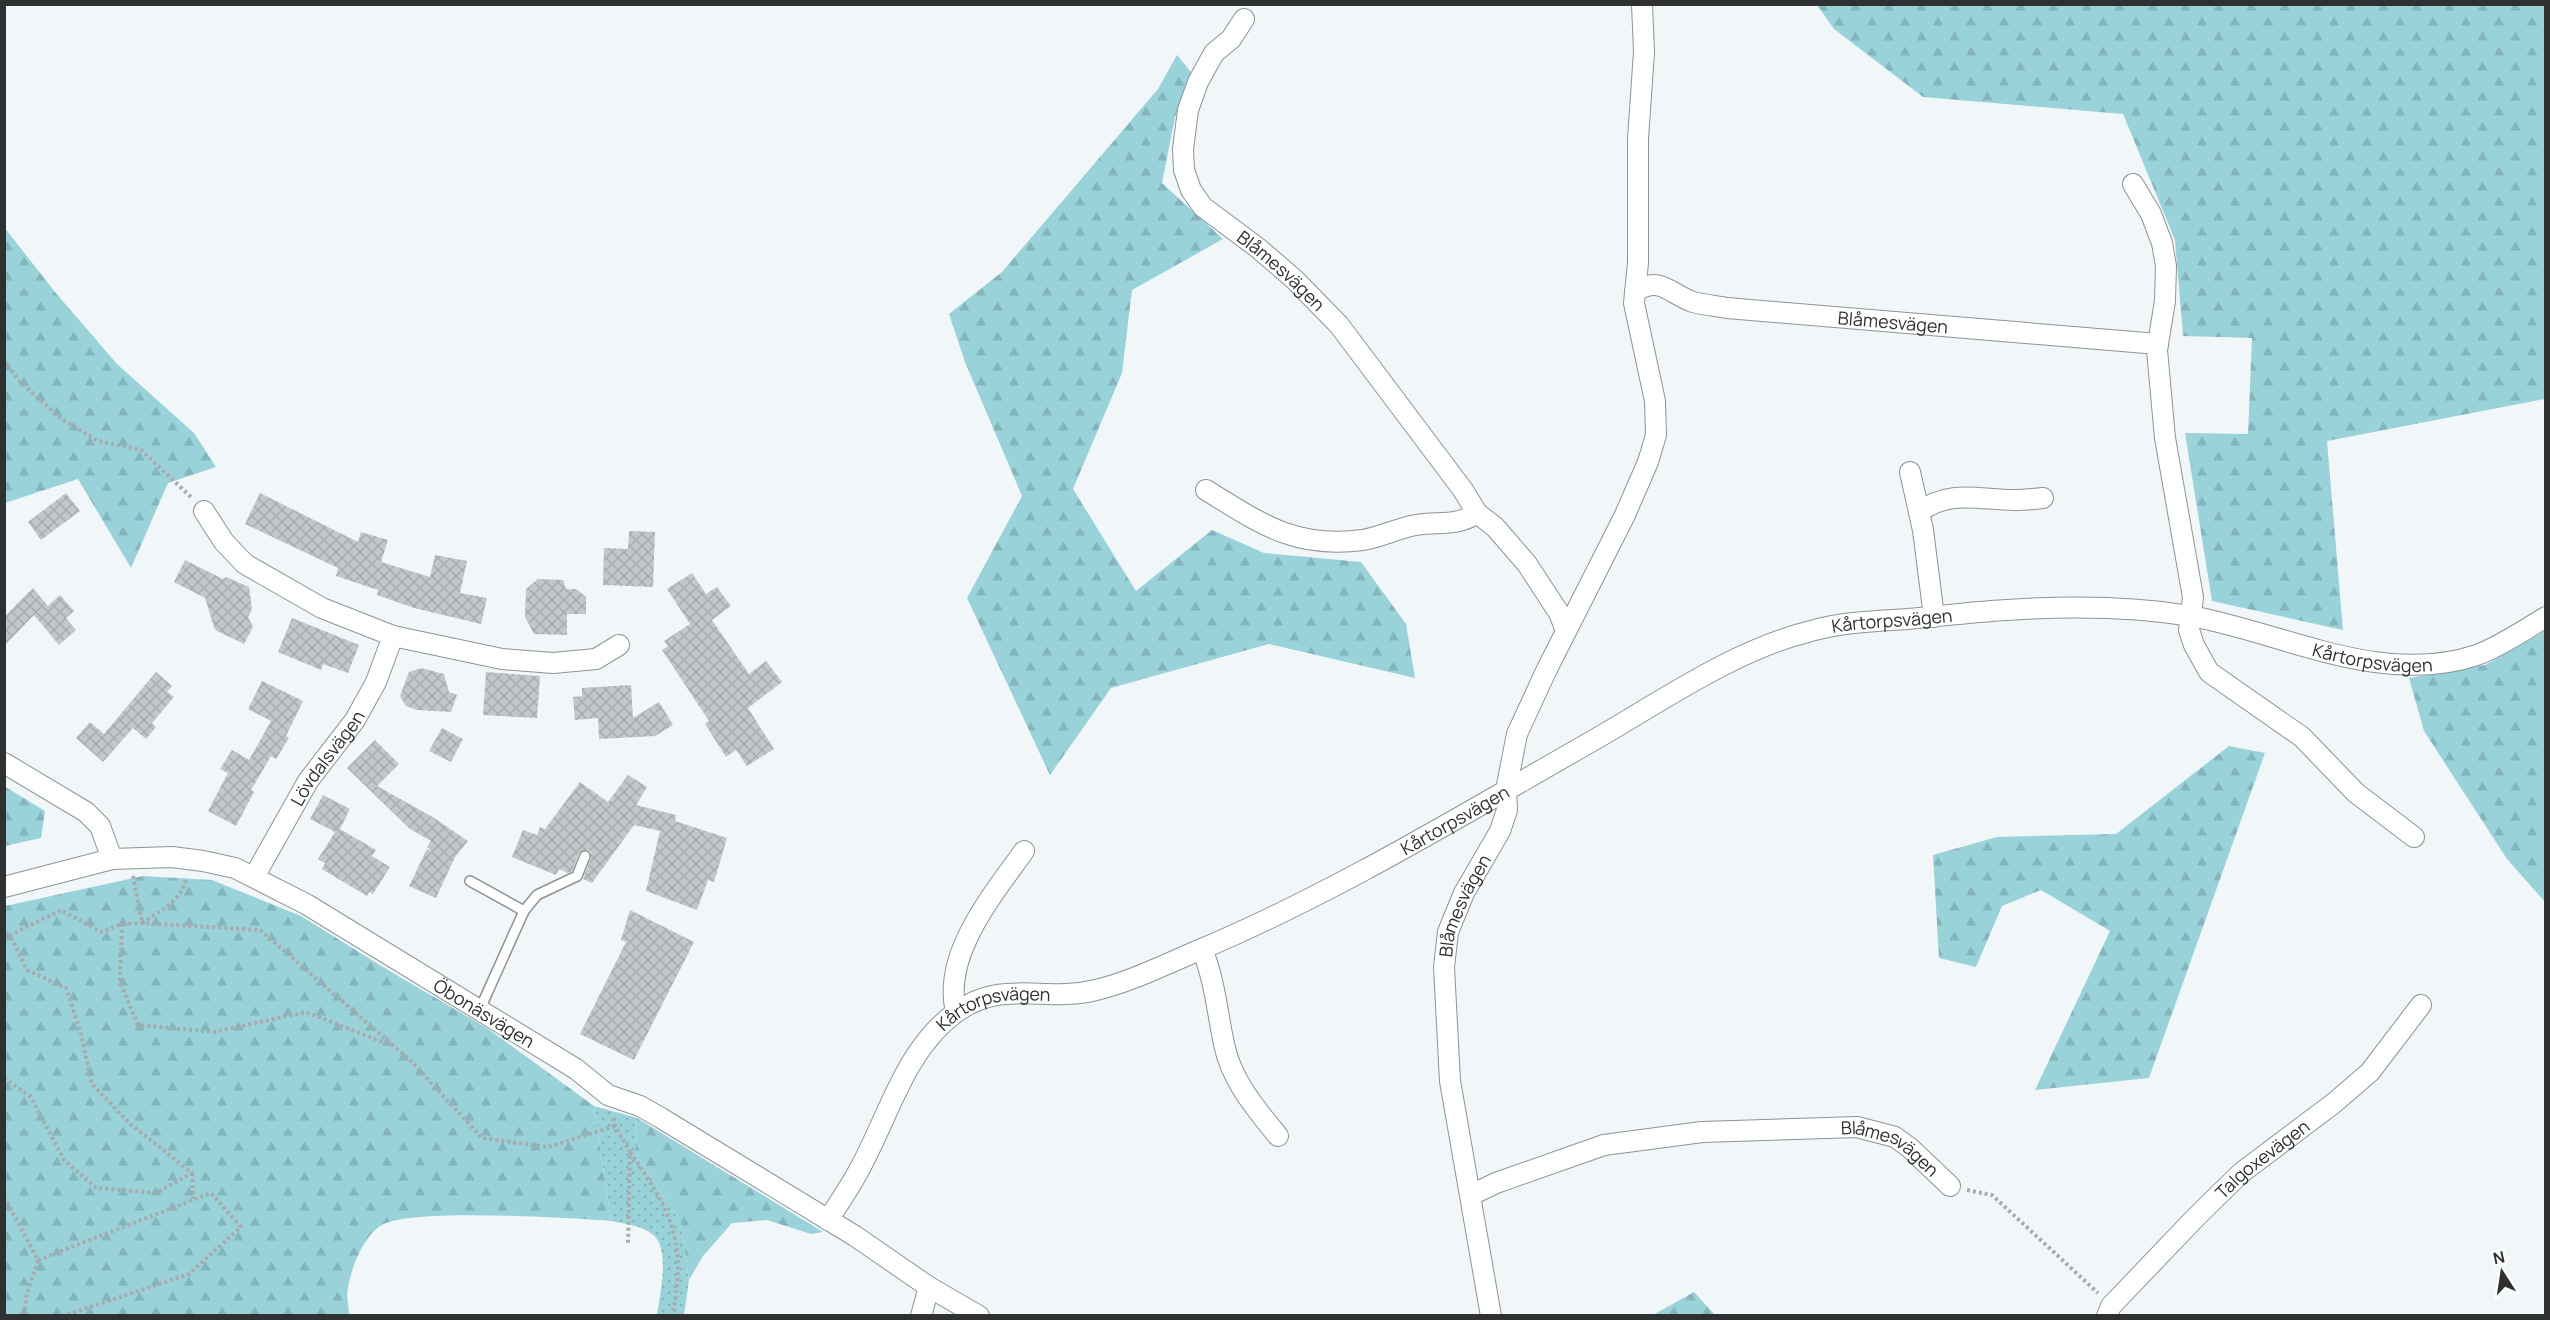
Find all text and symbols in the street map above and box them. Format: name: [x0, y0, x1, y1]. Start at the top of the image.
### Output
street label: Blåmesvägen: [1233, 225, 1331, 316]
street label: Blåmesvägen: [1837, 305, 1949, 338]
street label: Kårtorpsvägen: [1830, 603, 1953, 638]
street label: Kårtorpsvägen: [2310, 637, 2433, 677]
street label: Lövdalsvägen: [285, 706, 370, 810]
street label: Kårtorpsvägen: [1396, 779, 1513, 860]
street label: Blåmesvägen: [1433, 850, 1496, 958]
street label: Öbonäsvägen: [429, 973, 539, 1053]
street label: Kårtorpsvägen: [931, 981, 1051, 1036]
street label: Talgoxevägen: [2210, 1114, 2314, 1204]
street label: Blåmesvägen: [1840, 1115, 1944, 1182]
north arrow: [2472, 1242, 2532, 1302]
text: N: [2491, 1245, 2507, 1269]

